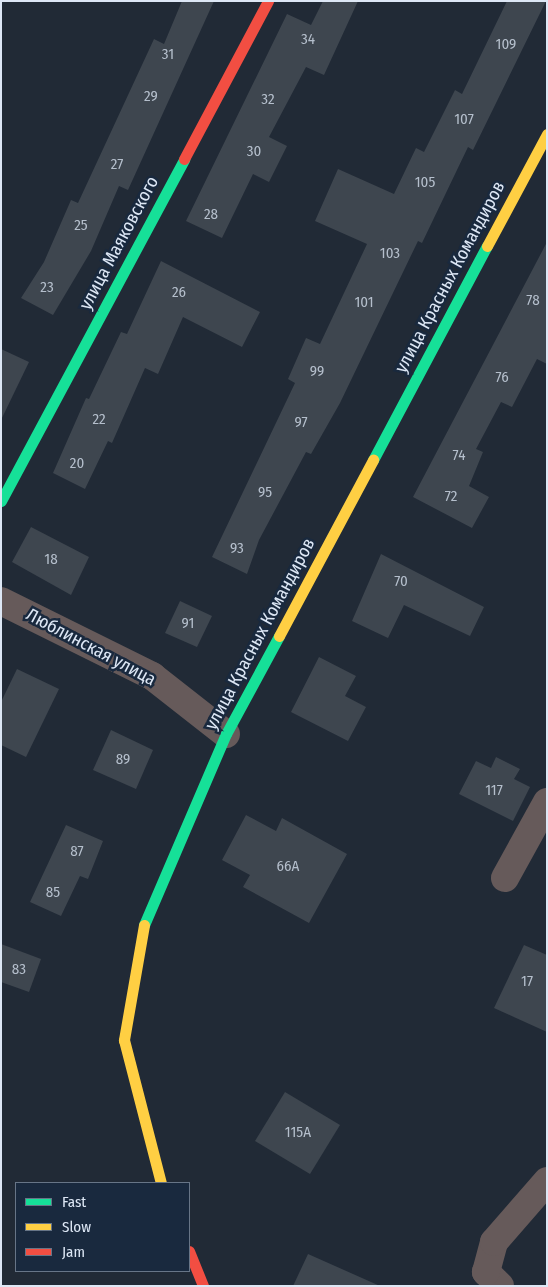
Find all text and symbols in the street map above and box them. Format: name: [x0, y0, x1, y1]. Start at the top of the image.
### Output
house number: 34: [301, 31, 315, 49]
house number: 109: [496, 36, 516, 54]
house number: 31: [162, 46, 174, 64]
house number: 29: [144, 88, 158, 106]
house number: 32: [261, 91, 275, 109]
house number: 107: [454, 111, 474, 129]
house number: 30: [247, 143, 261, 161]
house number: 27: [111, 156, 123, 174]
street label: улица Маяковского: [75, 173, 163, 313]
house number: 105: [415, 174, 435, 192]
street label: улица Красных Командиров: [390, 178, 510, 376]
house number: 28: [204, 206, 218, 224]
house number: 25: [74, 217, 88, 235]
house number: 103: [380, 245, 400, 263]
house number: 23: [40, 279, 54, 297]
house number: 26: [172, 284, 186, 302]
house number: 78: [526, 292, 540, 310]
house number: 101: [354, 294, 374, 312]
house number: 99: [310, 363, 324, 381]
house number: 76: [495, 369, 509, 387]
house number: 22: [92, 411, 106, 429]
house number: 97: [294, 414, 308, 432]
house number: 74: [453, 447, 465, 465]
house number: 20: [70, 455, 84, 473]
house number: 95: [258, 484, 272, 502]
house number: 72: [445, 488, 457, 506]
street label: улица Красных Командиров: [200, 535, 320, 733]
house number: 93: [230, 540, 244, 558]
house number: 18: [44, 551, 58, 569]
house number: 70: [394, 573, 408, 591]
street label: Люблинская улица: [22, 604, 160, 690]
house number: 91: [182, 615, 194, 633]
house number: 89: [116, 751, 130, 769]
house number: 117: [485, 782, 503, 800]
house number: 87: [70, 843, 84, 861]
house number: 66А: [277, 858, 299, 876]
house number: 85: [46, 884, 60, 902]
house number: 83: [12, 961, 26, 979]
house number: 17: [521, 973, 533, 991]
house number: 115А: [285, 1124, 311, 1142]
legend: [15, 1182, 190, 1272]
text: Fast: [62, 1193, 86, 1211]
text: Slow: [62, 1218, 91, 1236]
text: Jam: [62, 1243, 85, 1261]

